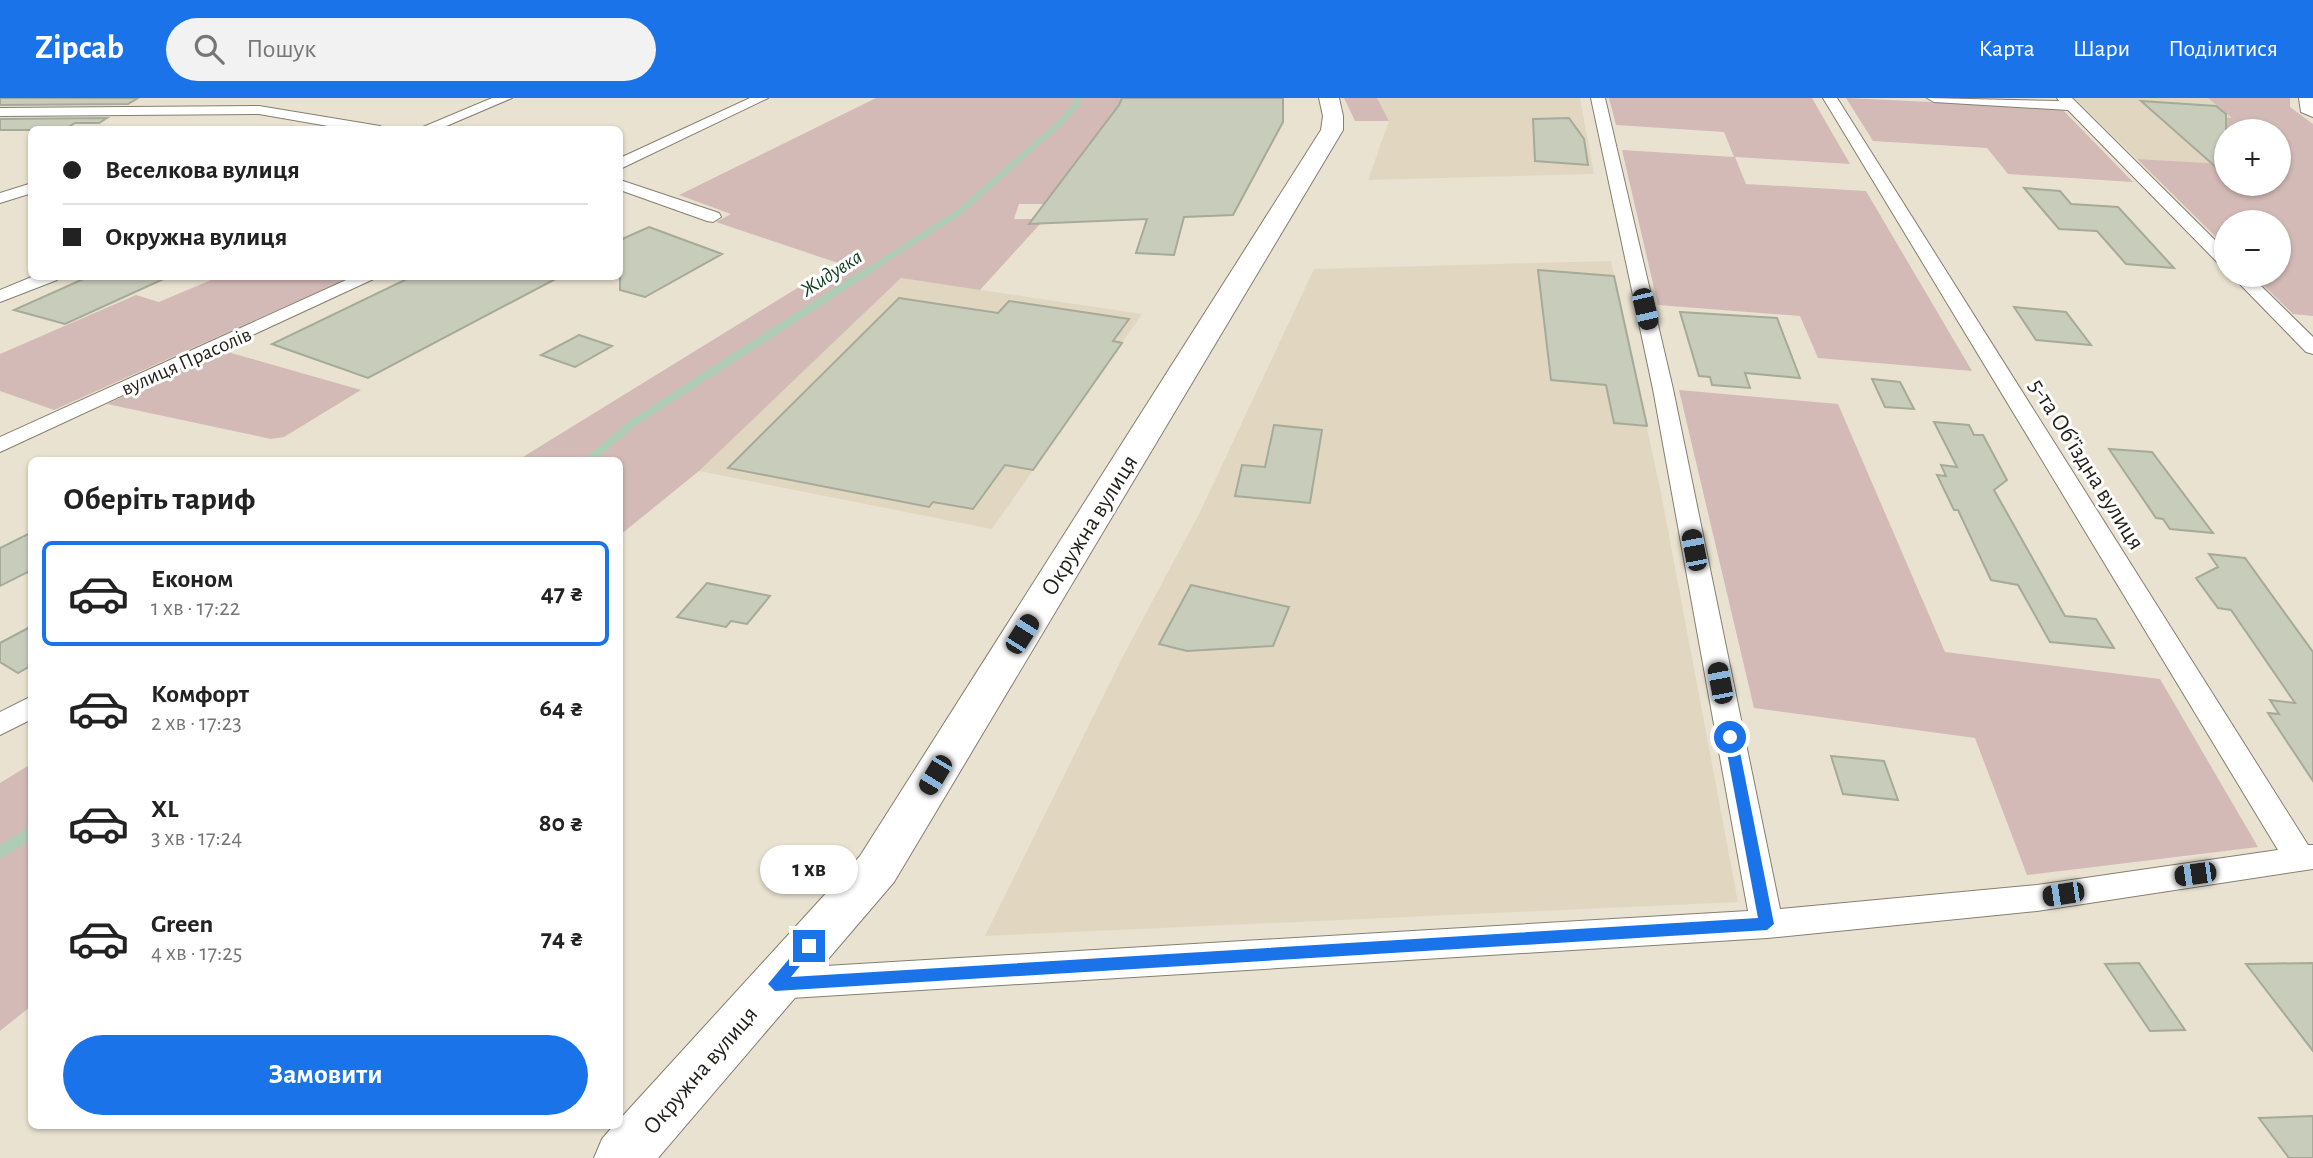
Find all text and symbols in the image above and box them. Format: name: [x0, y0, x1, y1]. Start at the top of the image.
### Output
search box: [166, 18, 656, 81]
icon: search: [190, 30, 228, 68]
text: Zipcab: [35, 32, 124, 65]
text: Пошук: [246, 36, 316, 62]
text: Карта: [1978, 37, 2035, 61]
text: Шари: [2073, 37, 2130, 61]
text: Поділитися: [2168, 37, 2278, 61]
map controls: [2214, 119, 2291, 287]
button: +: [2214, 119, 2291, 196]
text: Веселкова вулиця: [105, 157, 300, 183]
button: −: [2214, 210, 2291, 287]
text: Окружна вулиця: [105, 224, 287, 250]
water label: Жидувка: [797, 246, 866, 301]
car: [1631, 286, 1660, 332]
street label: вулиця Прасолів: [118, 323, 254, 400]
street label: 5-та Обʼїздна вулиця: [2024, 375, 2148, 554]
street label: Окружна вулиця: [1037, 451, 1143, 600]
text: Оберіть тариф: [63, 483, 255, 515]
car: [1680, 527, 1709, 573]
icon: car: [67, 562, 130, 625]
text: Економ: [151, 566, 233, 592]
text: 47 ₴: [541, 580, 584, 606]
text: 1 хв · 17:22: [151, 597, 240, 620]
car: [1002, 611, 1043, 657]
car: [1706, 660, 1735, 706]
icon: car: [67, 677, 130, 740]
text: Комфорт: [151, 681, 249, 707]
text: 64 ₴: [539, 695, 584, 721]
text: 2 хв · 17:23: [151, 712, 242, 735]
route start: [1714, 721, 1746, 753]
car: [916, 752, 955, 798]
icon: car: [67, 792, 130, 855]
text: XL: [151, 796, 178, 822]
text: 80 ₴: [539, 810, 584, 836]
text: 3 хв · 17:24: [151, 827, 242, 850]
callout: 1 хв: [760, 844, 858, 894]
text: 1 хв: [792, 858, 826, 881]
car: [2173, 861, 2218, 887]
car: [2041, 880, 2086, 908]
icon: car: [67, 907, 130, 970]
text: Green: [151, 911, 213, 937]
text: 74 ₴: [541, 925, 584, 951]
route end: [793, 930, 825, 962]
text: 4 хв · 17:25: [151, 942, 242, 965]
street label: Окружна вулиця: [639, 1002, 763, 1139]
button: Замовити: [63, 1035, 588, 1115]

